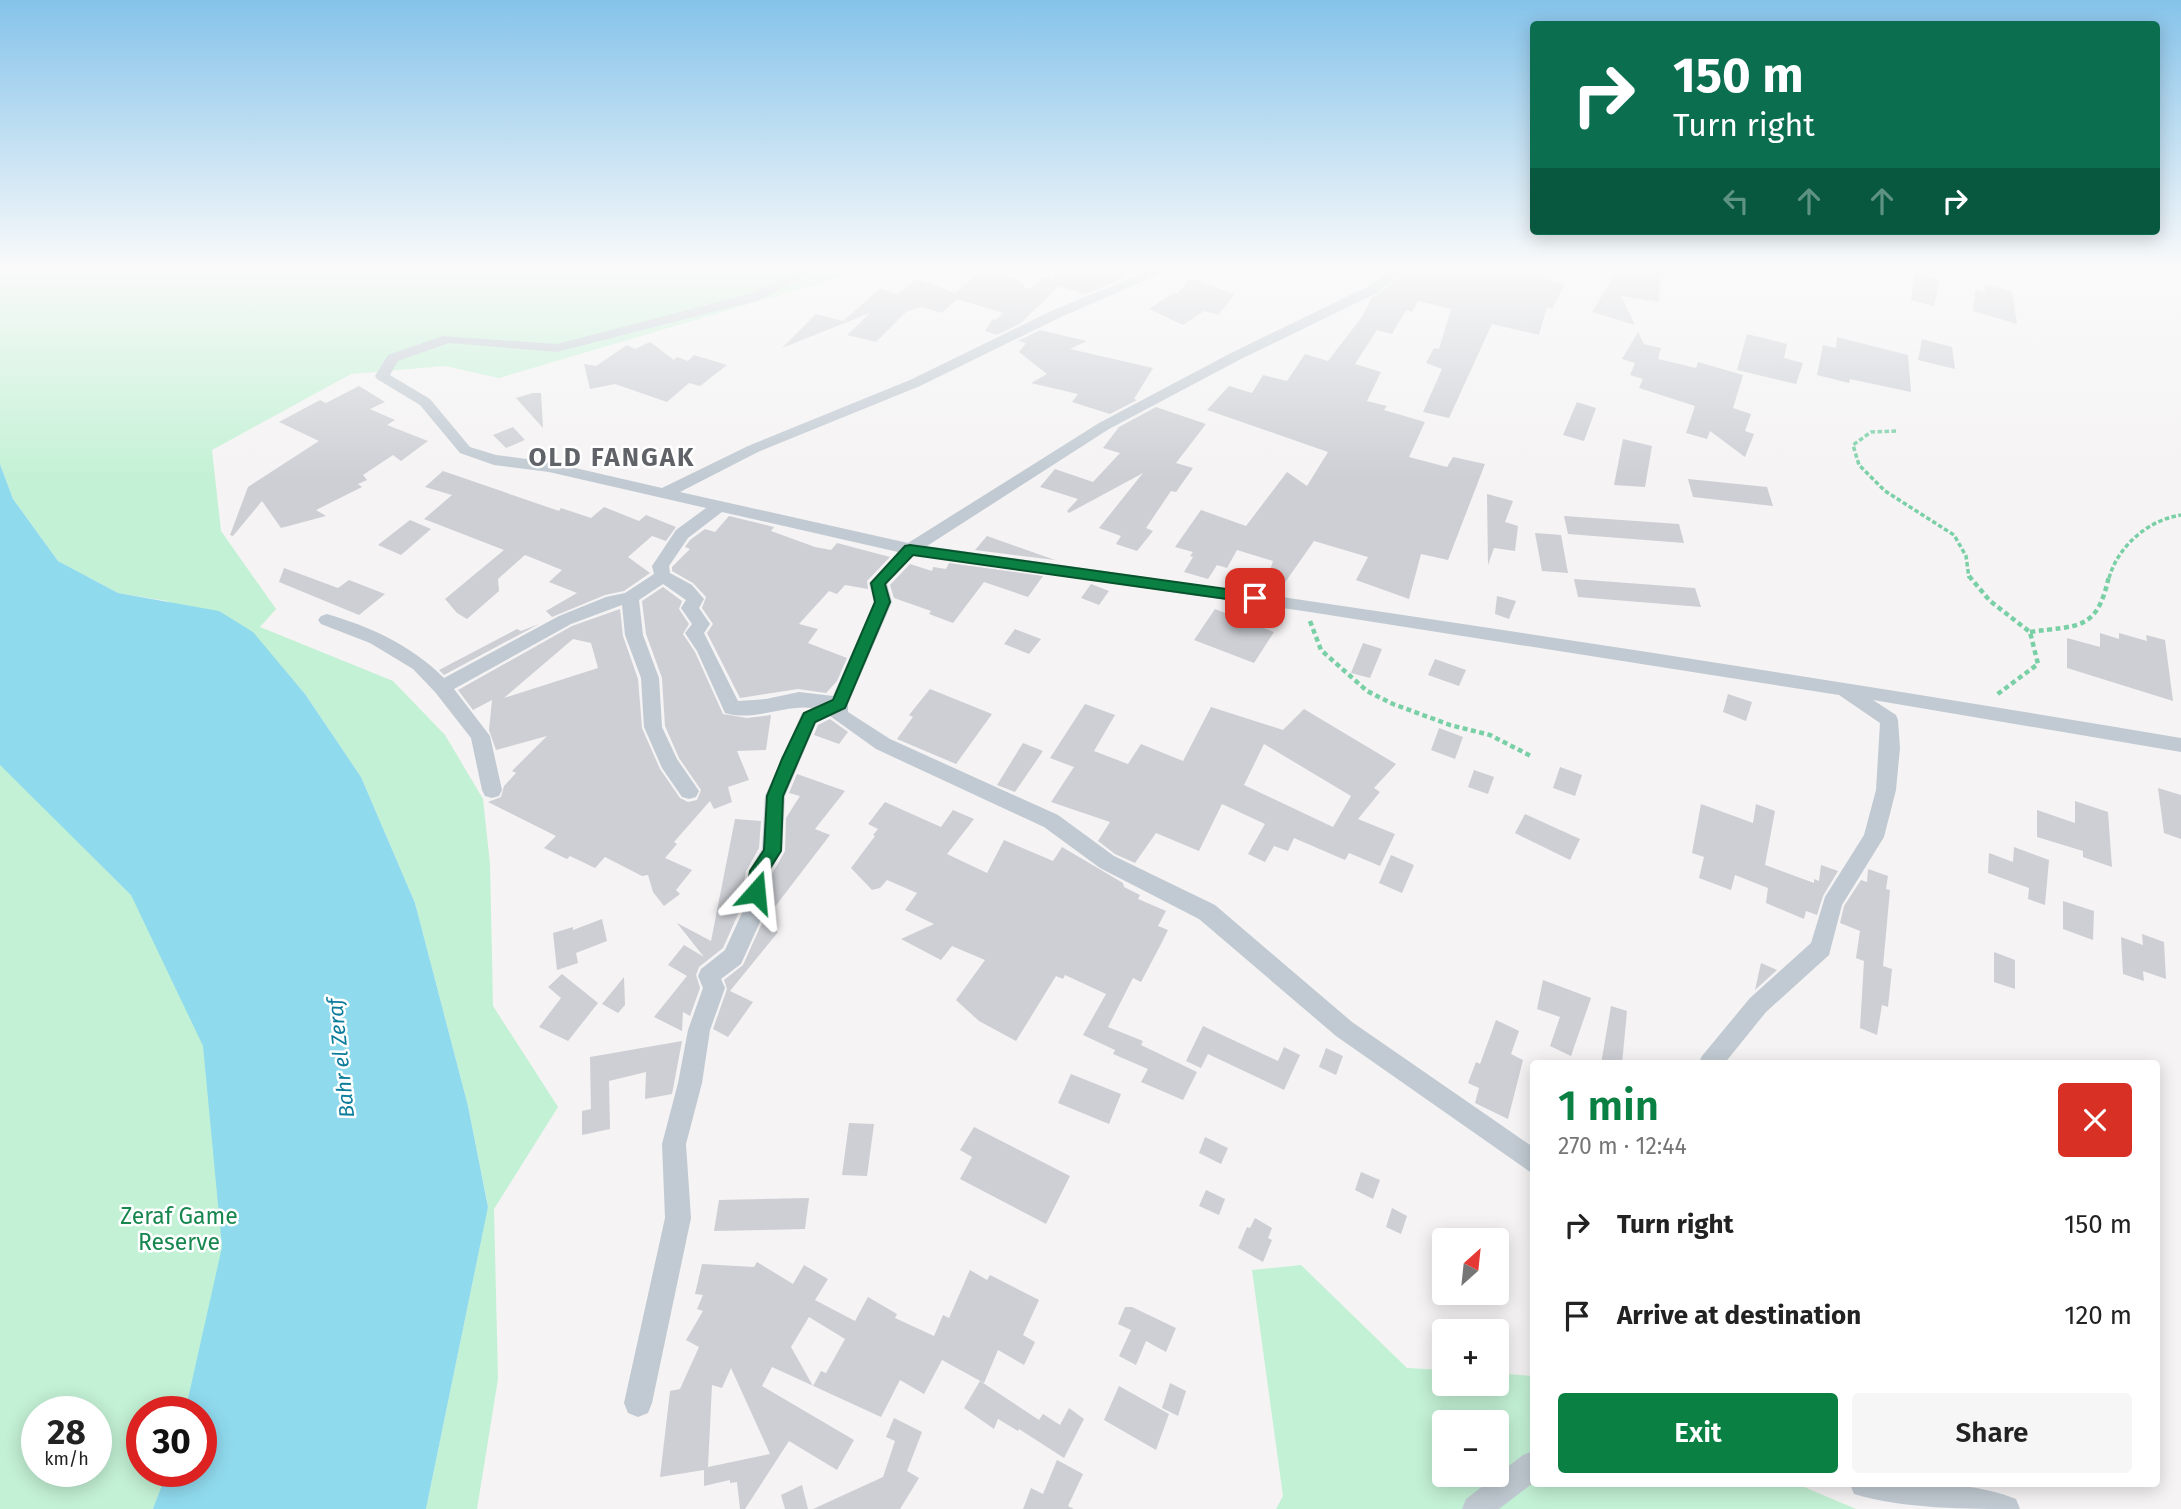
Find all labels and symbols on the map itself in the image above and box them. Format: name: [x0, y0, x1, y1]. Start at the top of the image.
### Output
district label: OLD FANGAK: [529, 442, 695, 473]
pin: [1225, 568, 1285, 628]
position arrow: [719, 855, 793, 929]
water label: Bahr el Zeraf: [321, 994, 360, 1119]
park label: Zeraf Game Reserve: [120, 1202, 238, 1256]
north arrow: [1432, 1228, 1508, 1306]
speed limit sign: 30: [126, 1396, 217, 1487]

